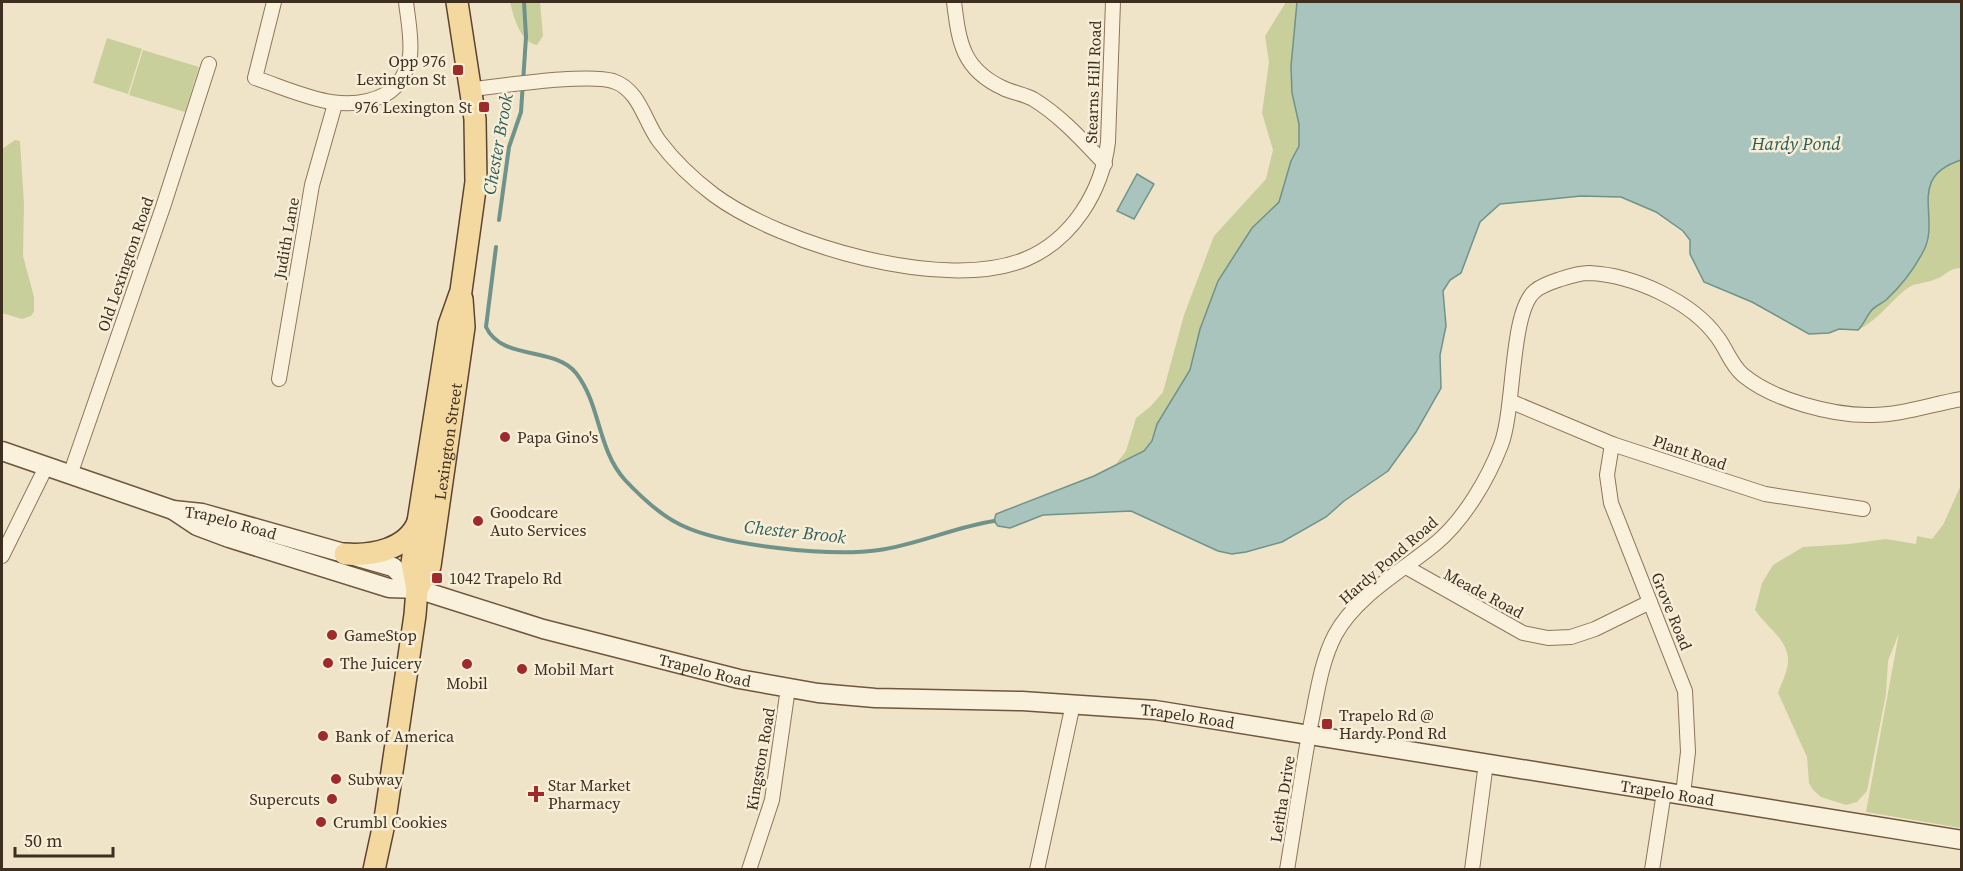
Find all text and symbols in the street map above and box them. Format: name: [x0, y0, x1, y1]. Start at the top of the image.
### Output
street label: Stearns Hill Road: [1080, 20, 1106, 144]
place label: Opp 976 Lexington St: [356, 50, 447, 90]
marker: Opp 976 Lexington St: [451, 63, 465, 77]
water label: Chester Brook: [476, 91, 519, 196]
place label: 976 Lexington St: [355, 96, 473, 118]
marker: 976 Lexington St: [477, 100, 491, 114]
water label: Hardy Pond: [1750, 131, 1841, 156]
street label: Old Lexington Road: [92, 194, 158, 334]
street label: Judith Lane: [268, 195, 304, 282]
street label: Lexington Street: [429, 381, 467, 502]
place label: Papa Gino's: [517, 426, 598, 448]
street label: Plant Road: [1650, 429, 1730, 475]
marker: Papa Gino's: [498, 430, 512, 444]
street label: Trapelo Road: [184, 500, 279, 545]
place label: Goodcare Auto Services: [490, 501, 586, 541]
street label: Hardy Pond Road: [1334, 511, 1442, 609]
marker: Goodcare Auto Services: [471, 514, 485, 528]
water label: Chester Brook: [743, 514, 848, 549]
street label: Meade Road: [1440, 563, 1528, 623]
place label: 1042 Trapelo Rd: [449, 567, 562, 589]
street label: Grove Road: [1646, 569, 1698, 653]
marker: 1042 Trapelo Rd: [430, 571, 444, 585]
place label: GameStop: [344, 624, 417, 646]
marker: GameStop: [325, 628, 339, 642]
street label: Trapelo Road: [656, 648, 753, 692]
place label: The Juicery: [340, 652, 423, 674]
marker: The Juicery: [321, 656, 335, 670]
marker: Mobil: [460, 657, 474, 671]
place label: Mobil Mart: [534, 658, 614, 680]
marker: Mobil Mart: [515, 662, 529, 676]
place label: Mobil: [446, 672, 488, 694]
street label: Trapelo Road: [1140, 698, 1236, 734]
place label: Trapelo Rd @ Hardy Pond Rd: [1339, 704, 1447, 744]
street label: Kingston Road: [740, 706, 780, 812]
marker: Trapelo Rd @ Hardy Pond Rd: [1320, 717, 1334, 731]
place label: Bank of America: [335, 725, 455, 747]
marker: Bank of America: [316, 729, 330, 743]
street label: Leitha Drive: [1264, 754, 1300, 844]
place label: Subway: [348, 768, 404, 790]
marker: Subway: [329, 772, 343, 786]
place label: Star Market Pharmacy: [548, 774, 631, 814]
street label: Trapelo Road: [1619, 774, 1716, 811]
marker: Star Market Pharmacy: [529, 787, 543, 801]
place label: Supercuts: [249, 788, 320, 810]
marker: Supercuts: [325, 792, 339, 806]
place label: Crumbl Cookies: [333, 811, 447, 833]
marker: Crumbl Cookies: [314, 815, 328, 829]
scale bar: [15, 820, 112, 858]
text: 50 m: [24, 828, 62, 853]

